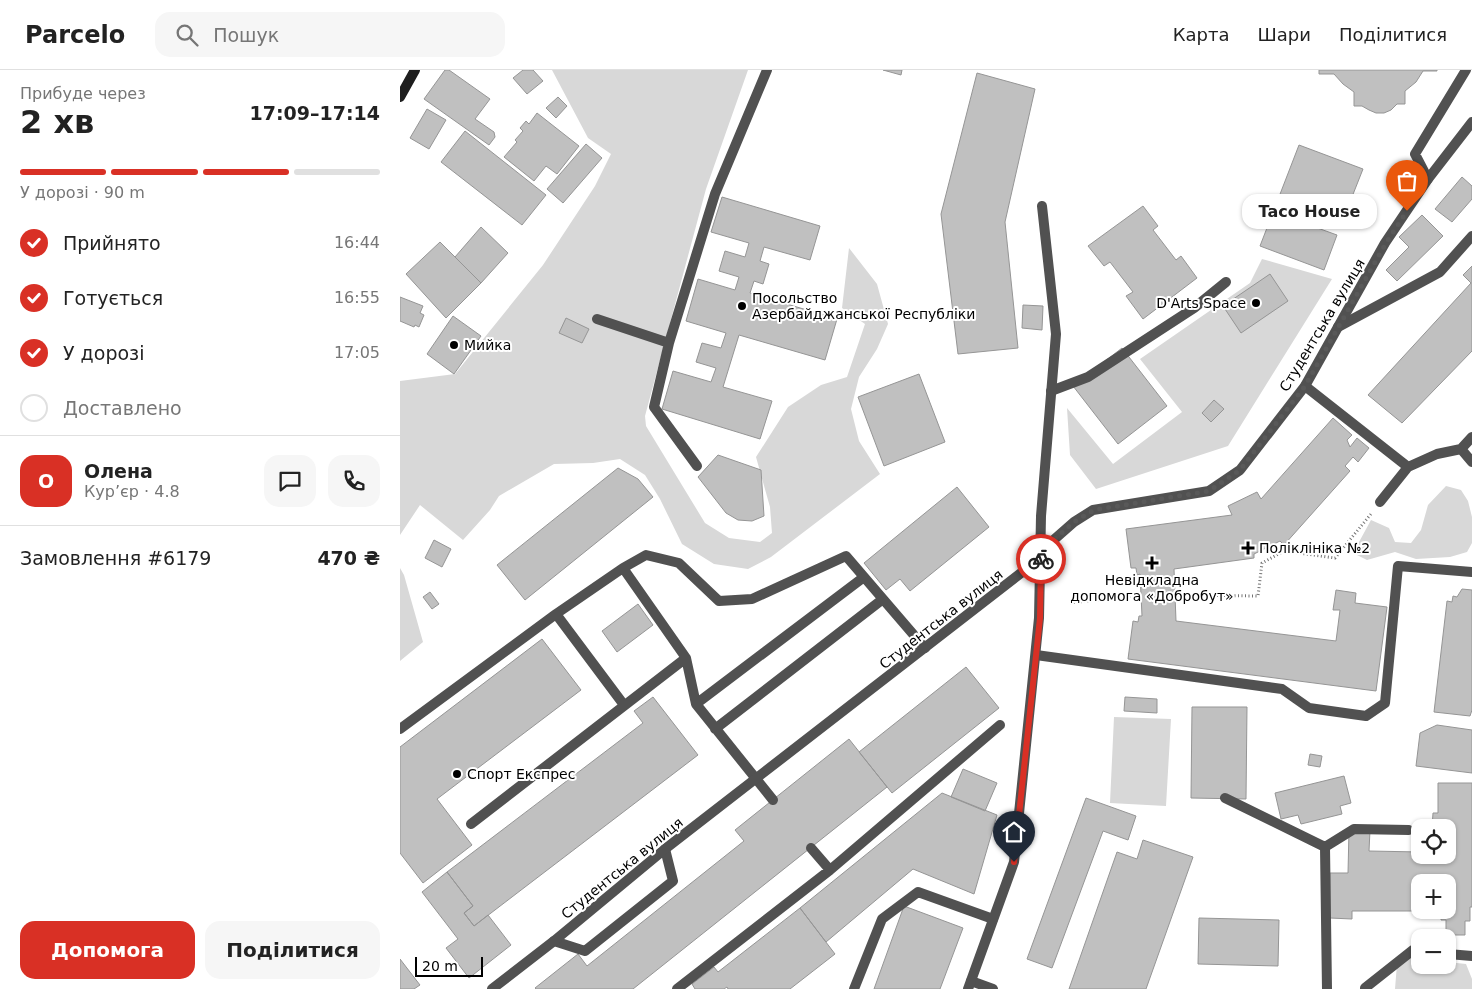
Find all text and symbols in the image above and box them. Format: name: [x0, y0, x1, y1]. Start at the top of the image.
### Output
search box: [155, 12, 505, 57]
text: Parcelo: [25, 21, 125, 49]
icon: search: [173, 21, 201, 49]
text: Пошук: [213, 24, 279, 46]
text: Карта: [1173, 24, 1229, 45]
text: Шари: [1257, 24, 1311, 45]
text: Поділитися: [1339, 24, 1447, 45]
text: Прибуде через: [20, 84, 146, 103]
text: 17:09–17:14: [250, 102, 380, 124]
text: 2 хв: [20, 103, 94, 141]
pin: [1386, 160, 1428, 211]
icon: bag: [1393, 167, 1421, 195]
text: У дорозі · 90 m: [20, 183, 145, 202]
callout: Taco House: [1242, 194, 1377, 228]
text: Taco House: [1259, 202, 1360, 221]
icon: check: [20, 229, 48, 257]
text: Прийнято: [63, 232, 161, 254]
text: 16:44: [334, 233, 380, 252]
street label: Студентська вулиця: [1276, 256, 1368, 394]
icon: check: [20, 284, 48, 312]
text: Готується: [63, 287, 163, 309]
text: 16:55: [334, 288, 380, 307]
place label: Посольство Азербайджанської Республіки: [752, 290, 975, 322]
place label: D'Arts Space: [1156, 295, 1246, 311]
marker: D'Arts Space: [1250, 297, 1262, 309]
marker: Посольство Азербайджанської Республіки: [736, 300, 748, 312]
place label: Мийка: [464, 337, 511, 353]
icon: check: [20, 339, 48, 367]
marker: Мийка: [448, 339, 460, 351]
text: У дорозі: [63, 342, 144, 364]
text: 17:05: [334, 343, 380, 362]
text: Доставлено: [63, 397, 182, 419]
button: chat: [264, 455, 316, 507]
button: phone: [328, 455, 380, 507]
text: Олена: [84, 460, 153, 482]
text: О: [38, 470, 54, 492]
text: Кур’єр · 4.8: [84, 482, 180, 501]
courier: [1016, 534, 1066, 584]
place label: Поліклініка №2: [1259, 540, 1370, 556]
marker: Поліклініка №2: [1241, 541, 1255, 555]
icon: bike: [1027, 545, 1055, 573]
text: Замовлення #6179: [20, 547, 211, 569]
text: 470 ₴: [317, 547, 380, 569]
marker: Невідкладна допомога «Добробут»: [1145, 556, 1159, 570]
street label: Студентська вулиця: [876, 566, 1006, 672]
place label: Невідкладна допомога «Добробут»: [1070, 572, 1234, 604]
place label: Спорт Експрес: [467, 766, 575, 782]
marker: Спорт Експрес: [451, 768, 463, 780]
pin: [993, 811, 1035, 862]
street label: Студентська вулиця: [558, 814, 686, 922]
icon: home: [1000, 818, 1028, 846]
map controls: [1411, 819, 1456, 974]
button: locate: [1411, 819, 1456, 864]
button: +: [1411, 874, 1456, 919]
button: Допомога: [20, 921, 195, 979]
button: Поділитися: [205, 921, 380, 979]
button: −: [1411, 929, 1456, 974]
scale bar: [415, 954, 482, 977]
text: 20 m: [422, 958, 458, 974]

